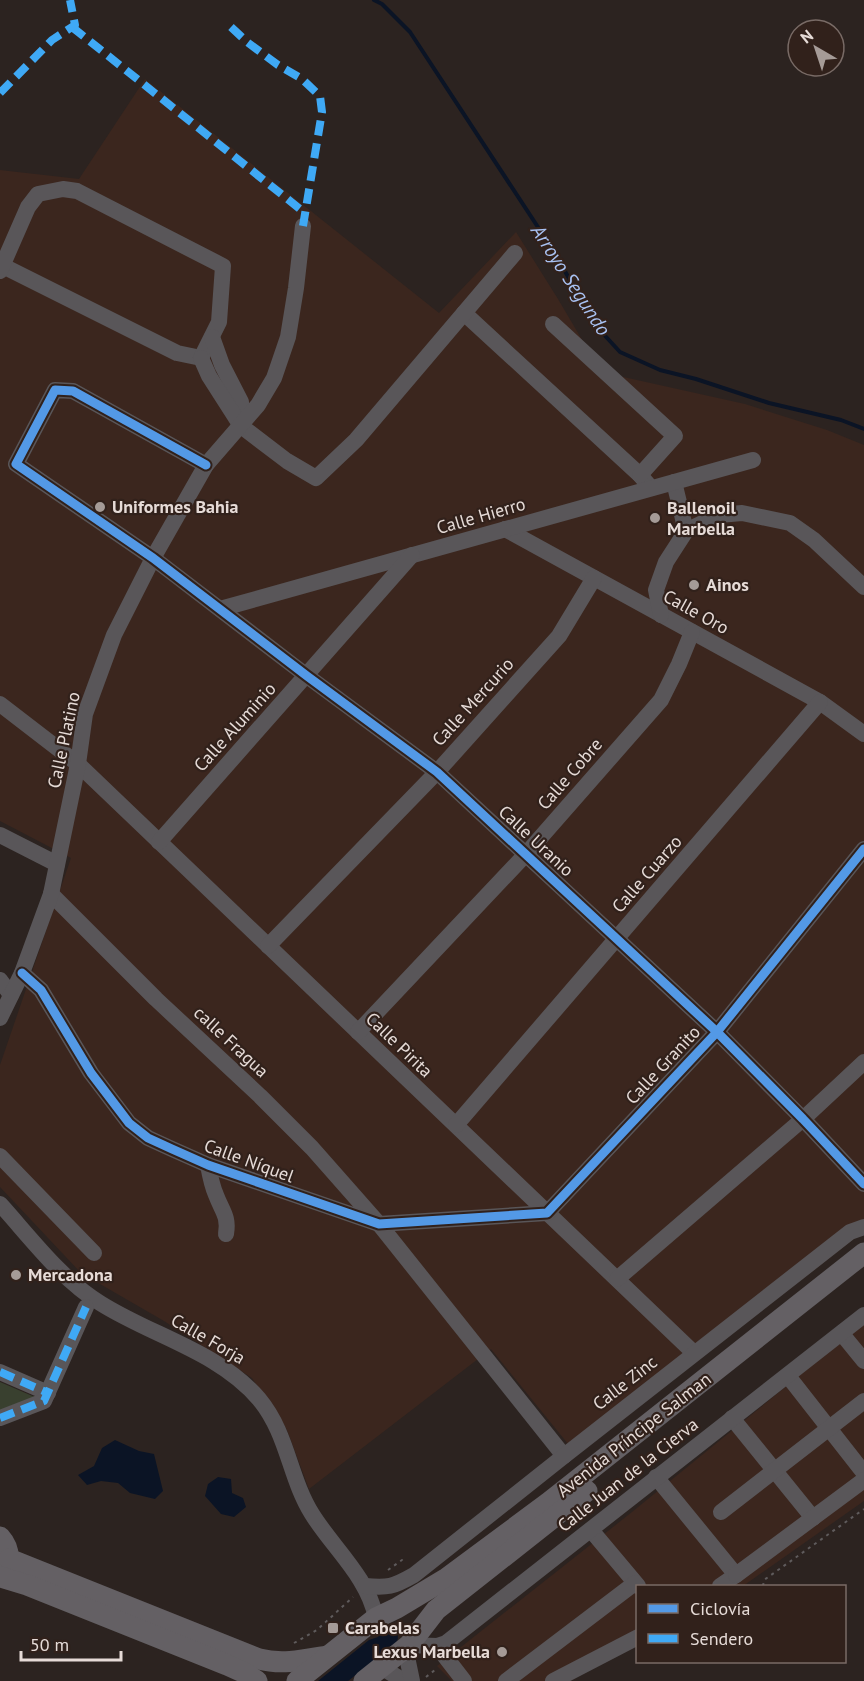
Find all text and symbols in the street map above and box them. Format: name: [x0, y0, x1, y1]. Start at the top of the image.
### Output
north arrow: [786, 18, 846, 78]
text: N: [796, 25, 817, 47]
water label: Arroyo Segundo: [525, 219, 617, 341]
street label: Calle Hierro: [434, 492, 528, 539]
place label: Uniformes Bahia: [112, 495, 239, 518]
place label: Ballenoil Marbella: [667, 496, 737, 540]
marker: Uniformes Bahia: [93, 500, 107, 514]
marker: Ballenoil Marbella: [648, 511, 662, 525]
place label: Ainos: [706, 573, 749, 596]
marker: Ainos: [687, 578, 701, 592]
street label: Calle Oro: [659, 584, 733, 639]
street label: Calle Mercurio: [427, 653, 518, 751]
street label: Calle Aluminio: [189, 677, 281, 776]
street label: Calle Platino: [42, 690, 85, 790]
street label: Calle Cobre: [532, 733, 607, 814]
street label: Calle Uranio: [494, 800, 579, 881]
street label: Calle Cuarzo: [607, 830, 687, 917]
street label: calle Fragua: [189, 1001, 274, 1082]
street label: Calle Pirita: [361, 1007, 438, 1082]
street label: Calle Granito: [620, 1020, 705, 1109]
street label: Calle Níquel: [201, 1134, 298, 1188]
place label: Mercadona: [28, 1263, 113, 1286]
marker: Mercadona: [9, 1268, 23, 1282]
street label: Calle Forja: [167, 1308, 250, 1369]
street label: Calle Zinc: [588, 1350, 662, 1415]
street label: Avenida Príncipe Salman: [552, 1367, 715, 1502]
street label: Calle Juan de la Cierva: [553, 1412, 703, 1537]
legend: [636, 1585, 846, 1663]
text: Ciclovía: [690, 1597, 750, 1620]
place label: Carabelas: [345, 1616, 420, 1639]
marker: Carabelas: [326, 1621, 340, 1635]
scale bar: [21, 1624, 122, 1662]
text: Sendero: [690, 1627, 753, 1650]
text: 50 m: [30, 1633, 69, 1656]
place label: Lexus Marbella: [373, 1640, 490, 1663]
marker: Lexus Marbella: [495, 1645, 509, 1659]

